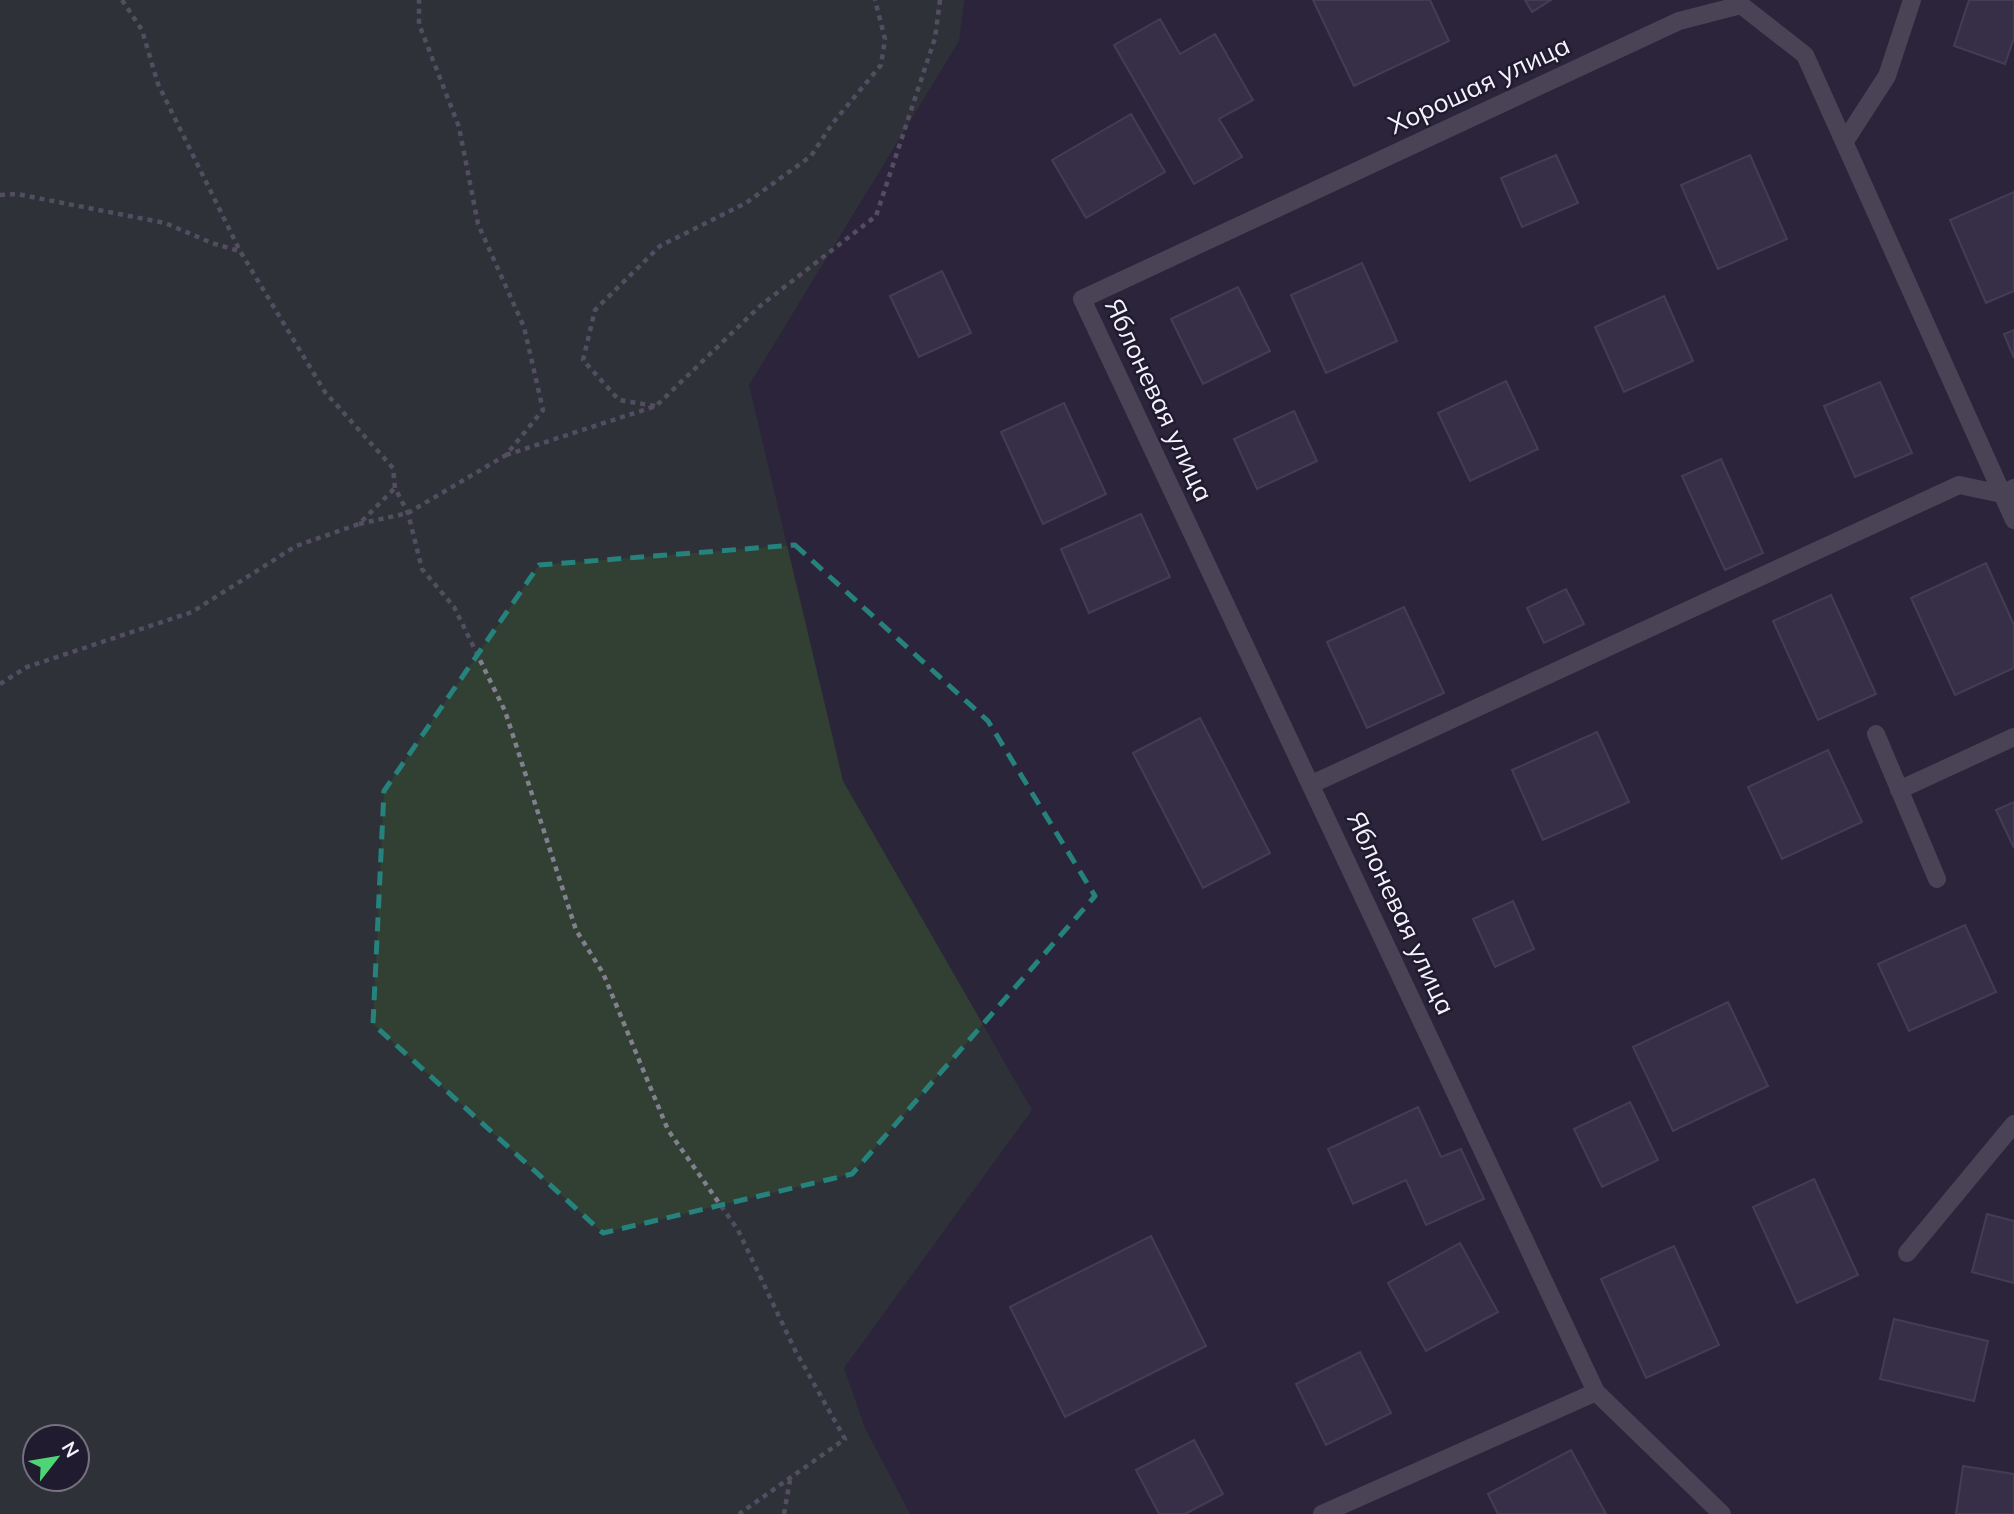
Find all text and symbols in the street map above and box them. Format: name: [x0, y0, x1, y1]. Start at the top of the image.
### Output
street label: Хорошая улица: [1383, 28, 1575, 141]
street label: Яблоневая улица: [1098, 293, 1221, 507]
street label: Яблоневая улица: [1340, 806, 1463, 1020]
north arrow: [21, 1423, 91, 1493]
text: N: [57, 1437, 85, 1462]

